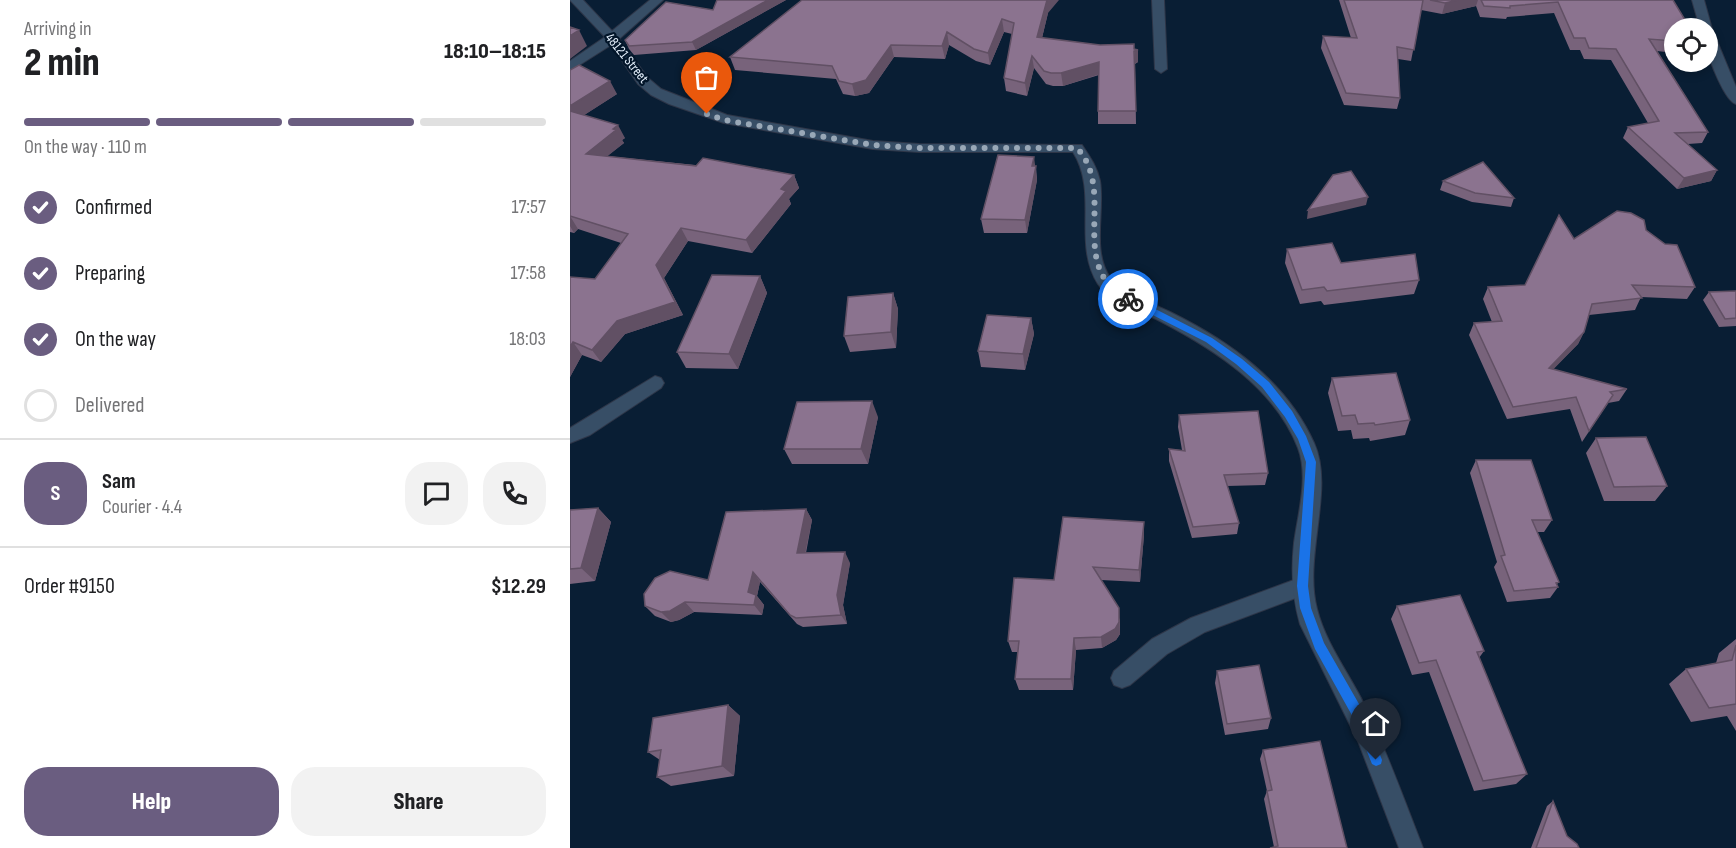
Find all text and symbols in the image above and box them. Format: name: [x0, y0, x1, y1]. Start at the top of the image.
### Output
text: Arriving in: [24, 17, 92, 41]
map controls: [1664, 18, 1718, 72]
button: locate: [1664, 18, 1718, 72]
street label: 48121 Street: [602, 30, 652, 86]
text: 18:10–18:15: [444, 38, 546, 65]
text: 2 min: [24, 40, 100, 87]
pin: [681, 52, 732, 114]
icon: bag: [690, 61, 723, 94]
text: On the way · 110 m: [24, 135, 147, 159]
icon: check: [24, 191, 57, 224]
text: Confirmed: [75, 194, 152, 221]
text: 17:57: [511, 195, 546, 219]
icon: check: [24, 257, 57, 290]
text: Preparing: [75, 260, 145, 287]
text: 17:58: [511, 261, 546, 285]
courier: [1098, 269, 1158, 329]
icon: bike: [1112, 283, 1145, 316]
icon: check: [24, 323, 57, 356]
text: On the way: [75, 326, 156, 353]
text: 18:03: [509, 327, 546, 351]
text: Delivered: [75, 392, 144, 419]
button: chat: [405, 462, 468, 525]
button: phone: [483, 462, 546, 525]
text: Sam: [102, 468, 136, 495]
text: S: [51, 480, 60, 507]
text: Courier · 4.4: [102, 495, 182, 519]
text: Order #9150: [24, 573, 115, 600]
text: $12.29: [491, 573, 546, 600]
pin: [1350, 698, 1401, 760]
icon: home: [1359, 707, 1392, 740]
button: Help: [24, 767, 279, 836]
button: Share: [291, 767, 546, 836]

